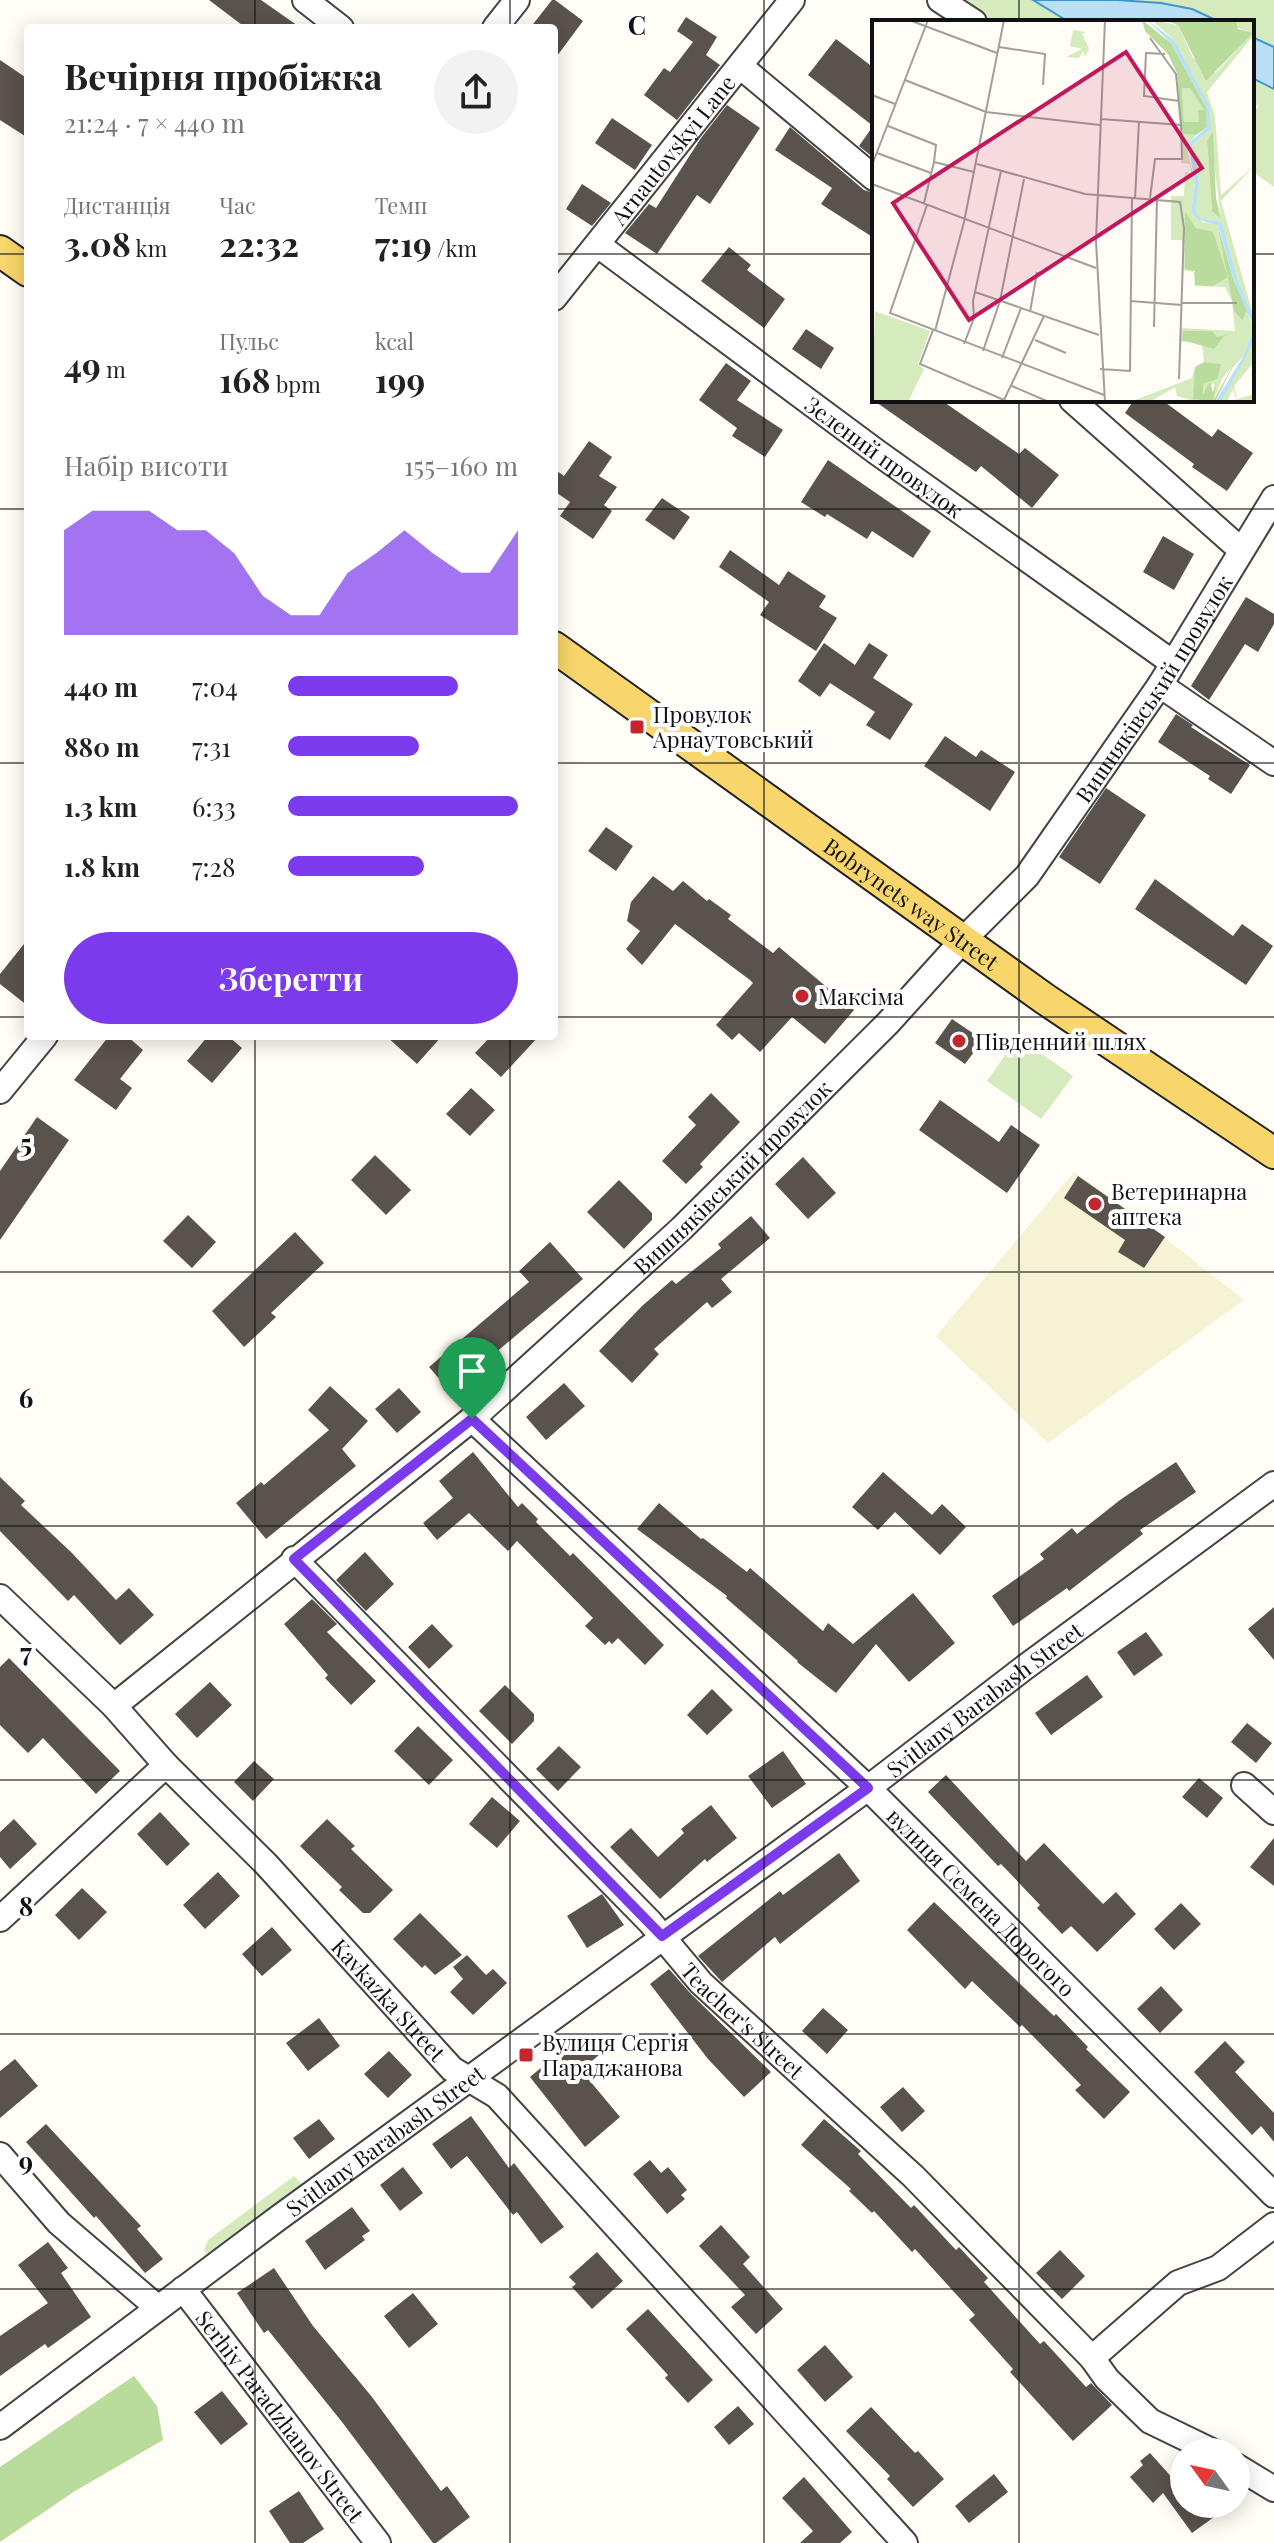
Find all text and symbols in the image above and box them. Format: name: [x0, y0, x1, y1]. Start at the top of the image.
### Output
text: C: [628, 7, 646, 42]
inset map: [872, 20, 1254, 402]
button: share: [434, 50, 518, 134]
text: Вечірня пробіжка: [64, 51, 383, 99]
street label: Arnautovskyi Lane: [603, 68, 742, 232]
text: 21:24 · 7 × 440 m: [64, 105, 245, 140]
text: Дистанція: [64, 190, 171, 220]
text: Час: [219, 190, 256, 220]
text: Темп: [375, 190, 428, 220]
text: 3.08: [64, 220, 131, 266]
text: 22:32: [219, 220, 299, 266]
text: 7:19: [375, 220, 432, 266]
text: km: [131, 233, 167, 263]
text: /km: [432, 233, 477, 263]
text: Пульс: [219, 326, 279, 356]
text: kcal: [375, 326, 414, 356]
text: 49: [64, 341, 101, 387]
text: m: [101, 354, 126, 384]
text: 168: [219, 356, 271, 402]
text: 199: [375, 356, 425, 402]
text: bpm: [271, 369, 321, 399]
street label: Зелений провулок: [799, 389, 970, 524]
text: Набір висоти: [64, 448, 228, 483]
text: 155–160 m: [404, 448, 518, 483]
street label: Вишняківський провулок: [1068, 569, 1239, 808]
text: 440 m: [64, 669, 138, 704]
text: 7:04: [192, 669, 238, 704]
place label: Провулок Арнаутовський: [652, 699, 814, 754]
marker: Провулок Арнаутовський: [628, 718, 646, 736]
text: 880 m: [64, 729, 140, 764]
text: 7:31: [192, 729, 231, 764]
text: 1.3 km: [64, 789, 137, 824]
text: 6:33: [192, 789, 236, 824]
street label: Bobrynets way Street: [818, 830, 1006, 977]
text: 1.8 km: [64, 849, 140, 884]
text: 7:28: [192, 849, 235, 884]
button: Зберегти: [64, 932, 518, 1024]
place label: Максіма: [818, 981, 904, 1011]
marker: Максіма: [793, 987, 811, 1005]
place label: Південний шлях: [975, 1026, 1147, 1056]
marker: Південний шлях: [950, 1032, 968, 1050]
street label: Вишняківський провулок: [626, 1073, 838, 1281]
text: 5: [20, 1125, 32, 1160]
place label: Ветеринарна аптека: [1111, 1176, 1247, 1231]
marker: Ветеринарна аптека: [1086, 1195, 1104, 1213]
pin: [438, 1337, 506, 1419]
icon: arrive: [450, 1349, 494, 1393]
text: 6: [19, 1380, 33, 1415]
street label: Svitlany Barabash Street: [880, 1614, 1089, 1784]
text: 7: [20, 1634, 32, 1669]
street label: вулиця Семена Дорогого: [881, 1801, 1082, 2003]
text: 8: [19, 1888, 33, 1923]
street label: Kavkazka Street: [325, 1932, 453, 2068]
street label: Teacher's Street: [675, 1956, 812, 2086]
place label: Вулиця Сергія Параджанова: [542, 2027, 689, 2082]
marker: Вулиця Сергія Параджанова: [517, 2046, 535, 2064]
street label: Svitlany Barabash Street: [279, 2057, 491, 2223]
text: 9: [19, 2143, 33, 2178]
street label: Serhiy Paradzhanov Street: [190, 2304, 372, 2529]
north arrow: [1170, 2438, 1250, 2518]
map controls: [1170, 2438, 1250, 2518]

